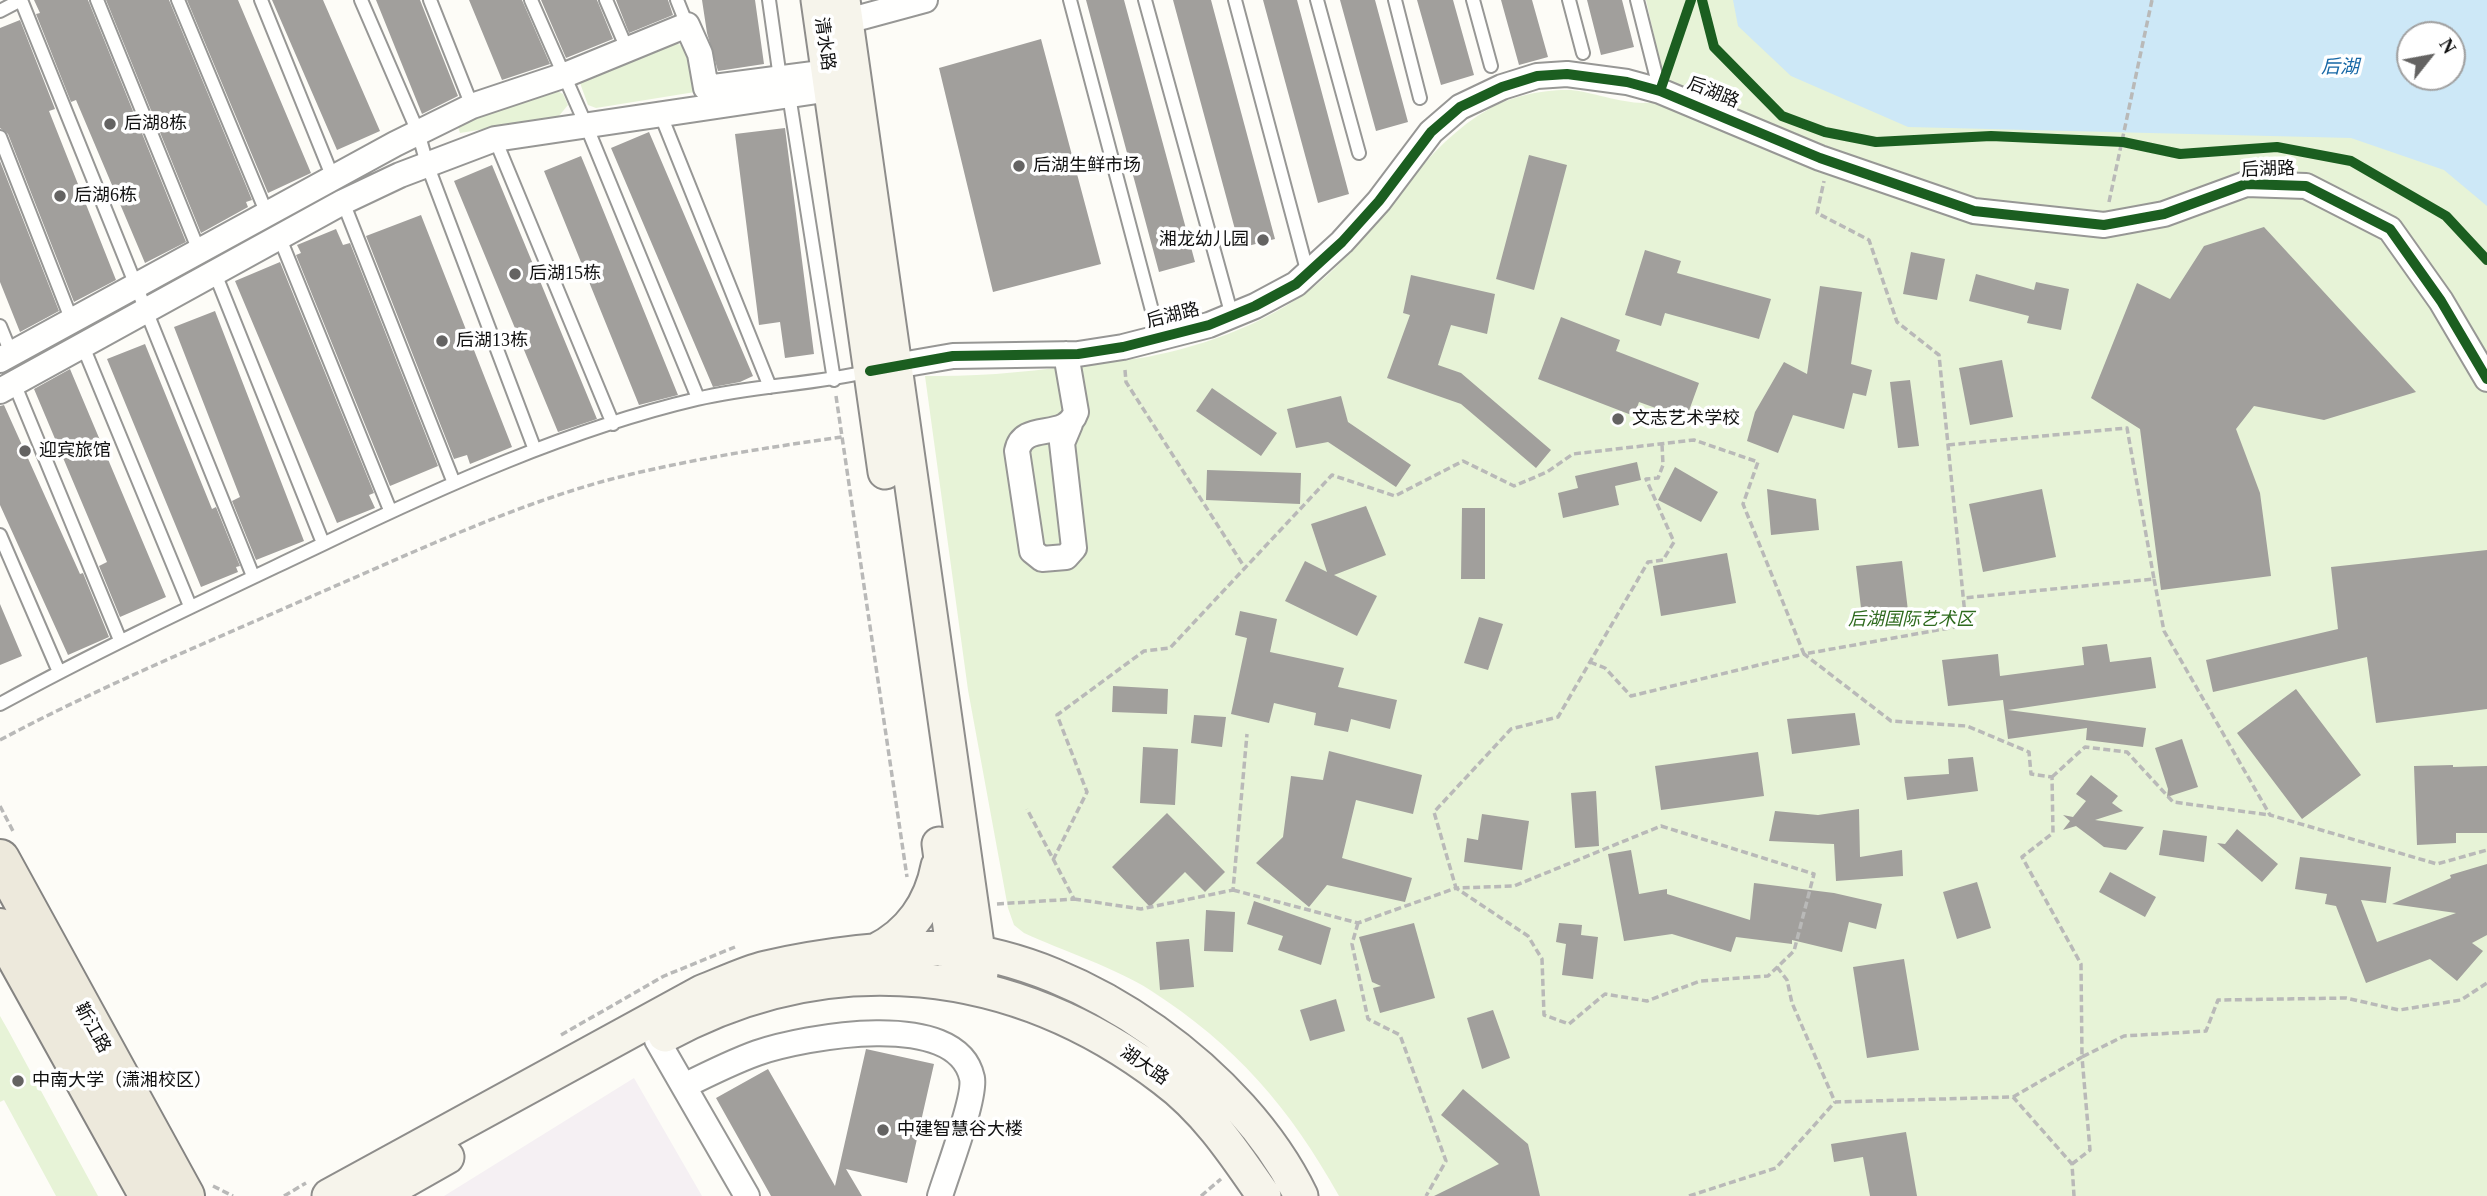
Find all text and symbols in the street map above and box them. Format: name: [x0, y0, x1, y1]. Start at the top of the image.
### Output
street label: 清水路: [810, 16, 838, 72]
north arrow: [2396, 21, 2466, 91]
text: N: [2435, 35, 2460, 57]
water label: 后湖: [2321, 57, 2359, 79]
street label: 后湖路: [1684, 73, 1742, 113]
place label: 后湖8栋: [124, 113, 187, 135]
marker: 后湖8栋: [102, 116, 118, 132]
place label: 后湖生鲜市场: [1033, 155, 1141, 177]
marker: 后湖生鲜市场: [1011, 158, 1027, 174]
street label: 后湖路: [2241, 158, 2295, 182]
place label: 后湖6栋: [74, 185, 137, 207]
marker: 后湖6栋: [52, 188, 68, 204]
place label: 湘龙幼儿园: [1159, 229, 1249, 251]
marker: 湘龙幼儿园: [1255, 232, 1271, 248]
place label: 后湖15栋: [529, 263, 601, 285]
marker: 后湖15栋: [507, 266, 523, 282]
street label: 后湖路: [1144, 299, 1202, 333]
place label: 后湖13栋: [456, 330, 528, 352]
marker: 后湖13栋: [434, 333, 450, 349]
place label: 文志艺术学校: [1632, 408, 1740, 430]
marker: 文志艺术学校: [1610, 411, 1626, 427]
place label: 迎宾旅馆: [39, 440, 111, 462]
marker: 迎宾旅馆: [17, 443, 33, 459]
park label: 后湖国际艺术区: [1848, 609, 1974, 631]
street label: 靳江路: [69, 999, 115, 1057]
street label: 湖大路: [1116, 1042, 1172, 1090]
place label: 中南大学（潇湘校区）: [32, 1070, 212, 1092]
marker: 中南大学（潇湘校区）: [10, 1073, 26, 1089]
place label: 中建智慧谷大楼: [897, 1119, 1023, 1141]
marker: 中建智慧谷大楼: [875, 1122, 891, 1138]

